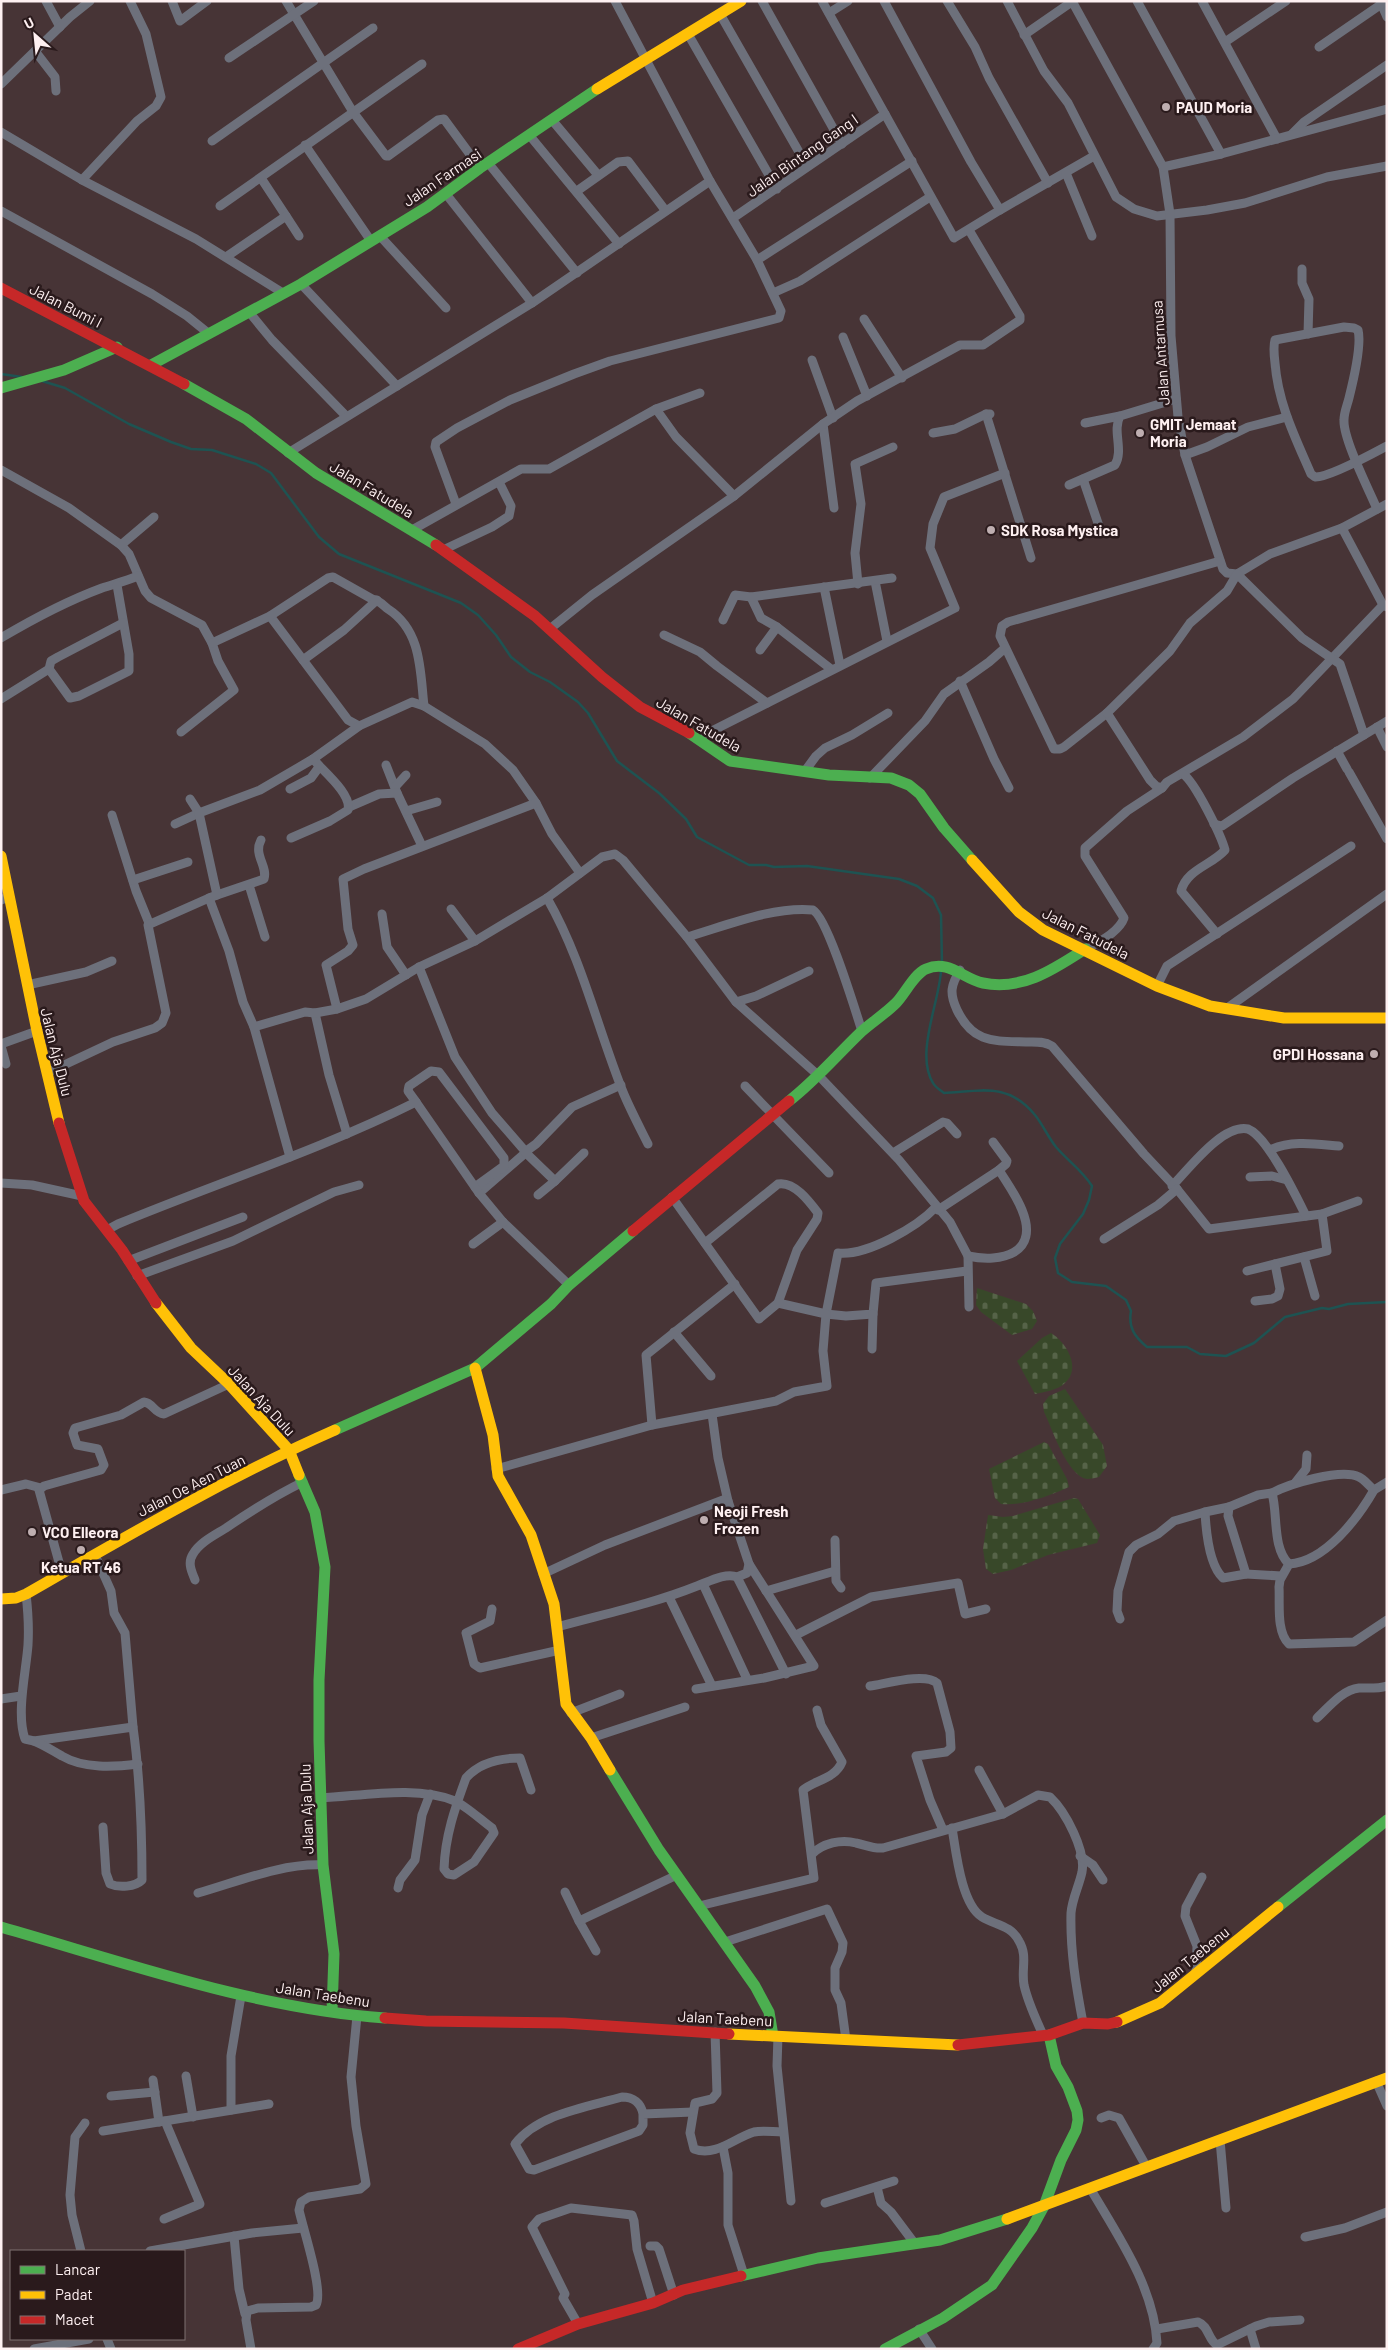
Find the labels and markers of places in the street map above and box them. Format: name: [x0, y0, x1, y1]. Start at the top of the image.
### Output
place label: PAUD Moria: [1176, 98, 1252, 116]
marker: PAUD Moria: [1160, 101, 1172, 113]
place label: GMIT Jemaat Moria: [1150, 415, 1237, 450]
marker: GMIT Jemaat Moria: [1134, 427, 1146, 439]
place label: SDK Rosa Mystica: [1001, 521, 1118, 539]
marker: SDK Rosa Mystica: [985, 524, 997, 536]
place label: GPDI Hossana: [1273, 1045, 1364, 1063]
marker: GPDI Hossana: [1368, 1048, 1380, 1060]
place label: Neoji Fresh Frozen: [714, 1502, 789, 1537]
marker: Neoji Fresh Frozen: [698, 1514, 710, 1526]
place label: VCO Elleora: [42, 1523, 119, 1541]
marker: VCO Elleora: [26, 1526, 38, 1538]
marker: Ketua RT 46: [75, 1544, 87, 1556]
place label: Ketua RT 46: [41, 1558, 121, 1576]

